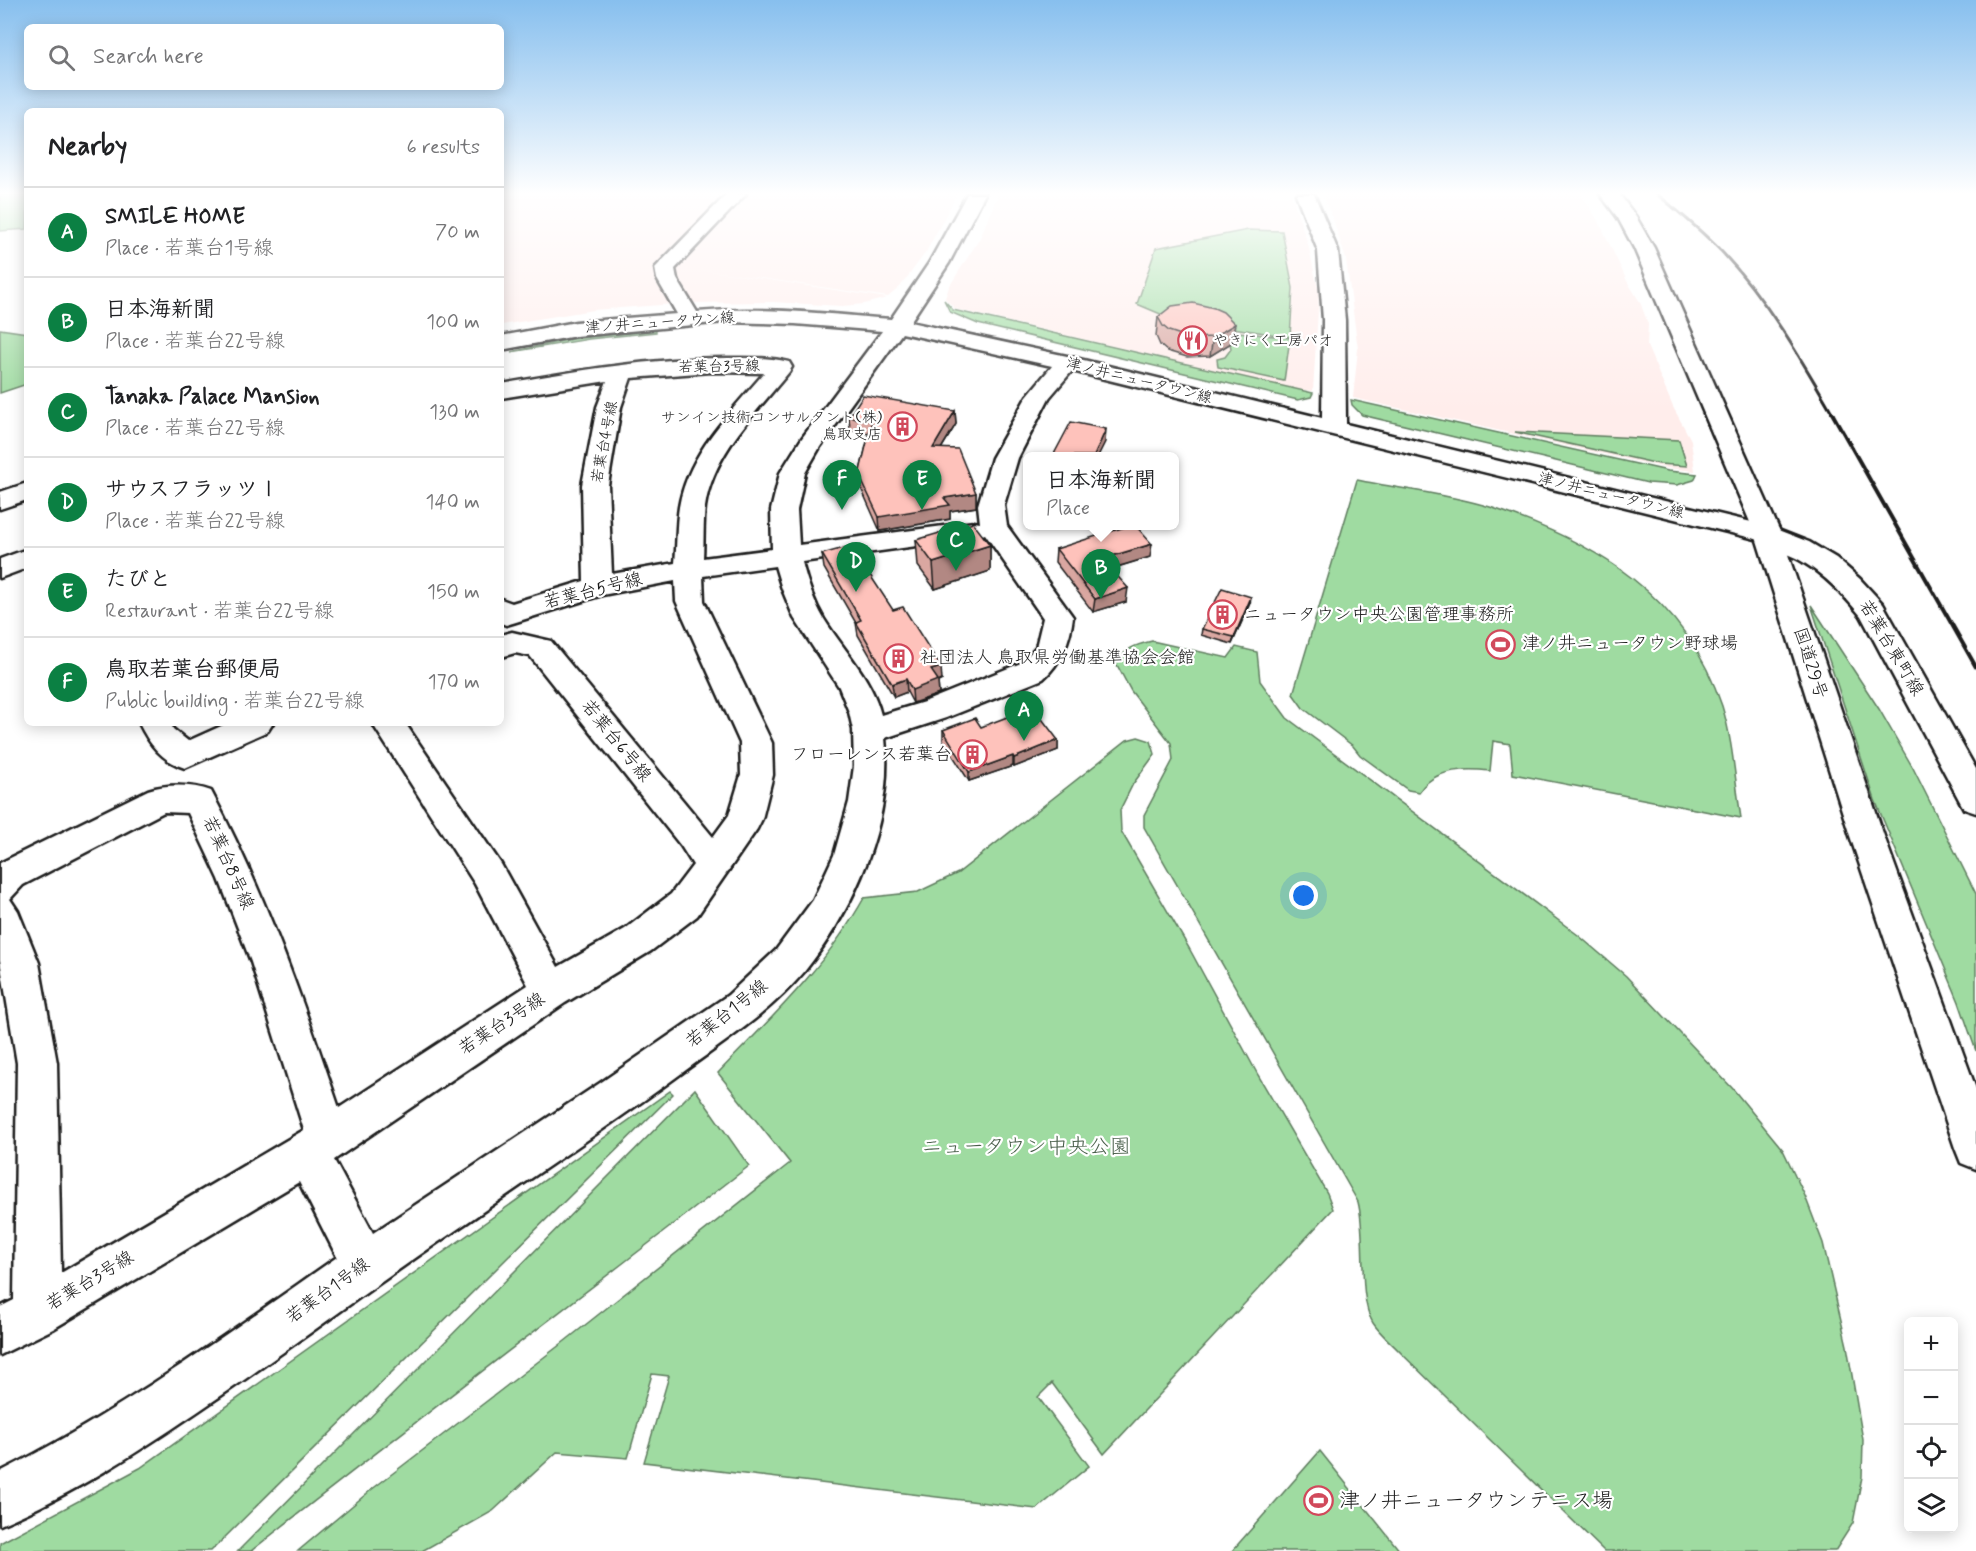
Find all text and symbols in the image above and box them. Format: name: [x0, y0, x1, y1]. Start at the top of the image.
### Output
search box: [24, 24, 504, 90]
icon: search: [45, 41, 78, 74]
text: Search here: [93, 43, 204, 71]
text: Nearby: [48, 130, 127, 164]
text: 6 results: [407, 134, 480, 161]
text: SMILE HOME: [105, 203, 245, 231]
text: A: [61, 219, 74, 246]
text: 70 m: [435, 219, 480, 246]
text: Place · 若葉台1号線: [105, 235, 273, 262]
text: 日本海新聞: [105, 296, 215, 324]
street label: 津ノ井ニュータウン線: [585, 308, 735, 338]
text: B: [61, 309, 74, 336]
text: 100 m: [426, 309, 480, 336]
restaurant icon: やきにく工房パオ: [1176, 325, 1208, 357]
text: Place · 若葉台22号線: [105, 328, 285, 355]
place label: やきにく工房パオ: [1213, 331, 1333, 351]
street label: 津ノ井ニュータウン線: [1064, 353, 1214, 409]
street label: 若葉台3号線: [678, 356, 760, 378]
text: Tanaka Palace Mansion: [105, 383, 320, 411]
text: C: [60, 399, 75, 426]
text: 130 m: [429, 399, 480, 426]
street label: 若葉台4号線: [587, 399, 623, 485]
place label: サンイン技術コンサルタント(株) 鳥取支店: [661, 408, 883, 445]
building icon: サンイン技術コンサルタント(株) 鳥取支店: [887, 411, 919, 443]
text: Place · 若葉台22号線: [105, 415, 285, 442]
popup: [1023, 452, 1179, 530]
pin: F: [822, 460, 862, 510]
pin: E: [902, 460, 942, 510]
text: 日本海新聞: [1046, 467, 1156, 495]
street label: 津ノ井ニュータウン線: [1536, 468, 1686, 524]
text: サウスフラッツＩ: [105, 476, 280, 504]
text: D: [61, 489, 74, 516]
text: 140 m: [426, 489, 480, 516]
text: Place: [1046, 495, 1090, 522]
text: Place · 若葉台22号線: [105, 508, 285, 535]
pin: C: [936, 522, 976, 571]
pin: D: [836, 542, 876, 592]
pin: B: [1082, 550, 1120, 599]
text: たびと: [105, 566, 171, 594]
street label: 若葉台5号線: [541, 567, 645, 615]
text: E: [62, 579, 73, 606]
text: 150 m: [427, 579, 480, 606]
street label: 若葉台東町線: [1853, 596, 1929, 700]
text: Restaurant · 若葉台22号線: [105, 598, 334, 625]
building icon: ニュータウン中央公園管理事務所: [1207, 599, 1239, 631]
place label: ニュータウン中央公園管理事務所: [1244, 603, 1514, 627]
street label: 国道29号: [1787, 624, 1833, 702]
sports icon: 津ノ井ニュータウン野球場: [1485, 628, 1517, 660]
place label: 津ノ井ニュータウン野球場: [1522, 632, 1738, 656]
building icon: 社団法人 鳥取県労働基準協会会館: [883, 642, 915, 674]
place label: 社団法人 鳥取県労働基準協会会館: [920, 646, 1195, 670]
text: 鳥取若葉台郵便局: [105, 656, 281, 684]
text: F: [62, 669, 73, 696]
text: 170 m: [428, 669, 480, 696]
text: Public building · 若葉台22号線: [105, 688, 364, 715]
pin: A: [1004, 692, 1044, 741]
street label: 若葉台6号線: [575, 695, 657, 787]
building icon: フローレンス若葉台: [957, 739, 989, 771]
place label: フローレンス若葉台: [791, 743, 952, 767]
street label: 若葉台8号線: [197, 812, 259, 914]
your location: [1289, 881, 1318, 910]
street label: 若葉台1号線: [681, 974, 773, 1054]
street label: 若葉台3号線: [454, 987, 550, 1061]
park label: ニュータウン中央公園: [921, 1133, 1131, 1161]
street label: 若葉台3号線: [42, 1245, 138, 1317]
street label: 若葉台1号線: [281, 1252, 375, 1330]
map controls: [1904, 1317, 1958, 1533]
button: +: [1904, 1317, 1958, 1371]
button: −: [1904, 1371, 1958, 1425]
button: locate: [1904, 1425, 1958, 1479]
button: layers: [1904, 1479, 1958, 1533]
sports icon: 津ノ井ニュータウンテニス場: [1302, 1485, 1334, 1517]
place label: 津ノ井ニュータウンテニス場: [1339, 1487, 1613, 1515]

